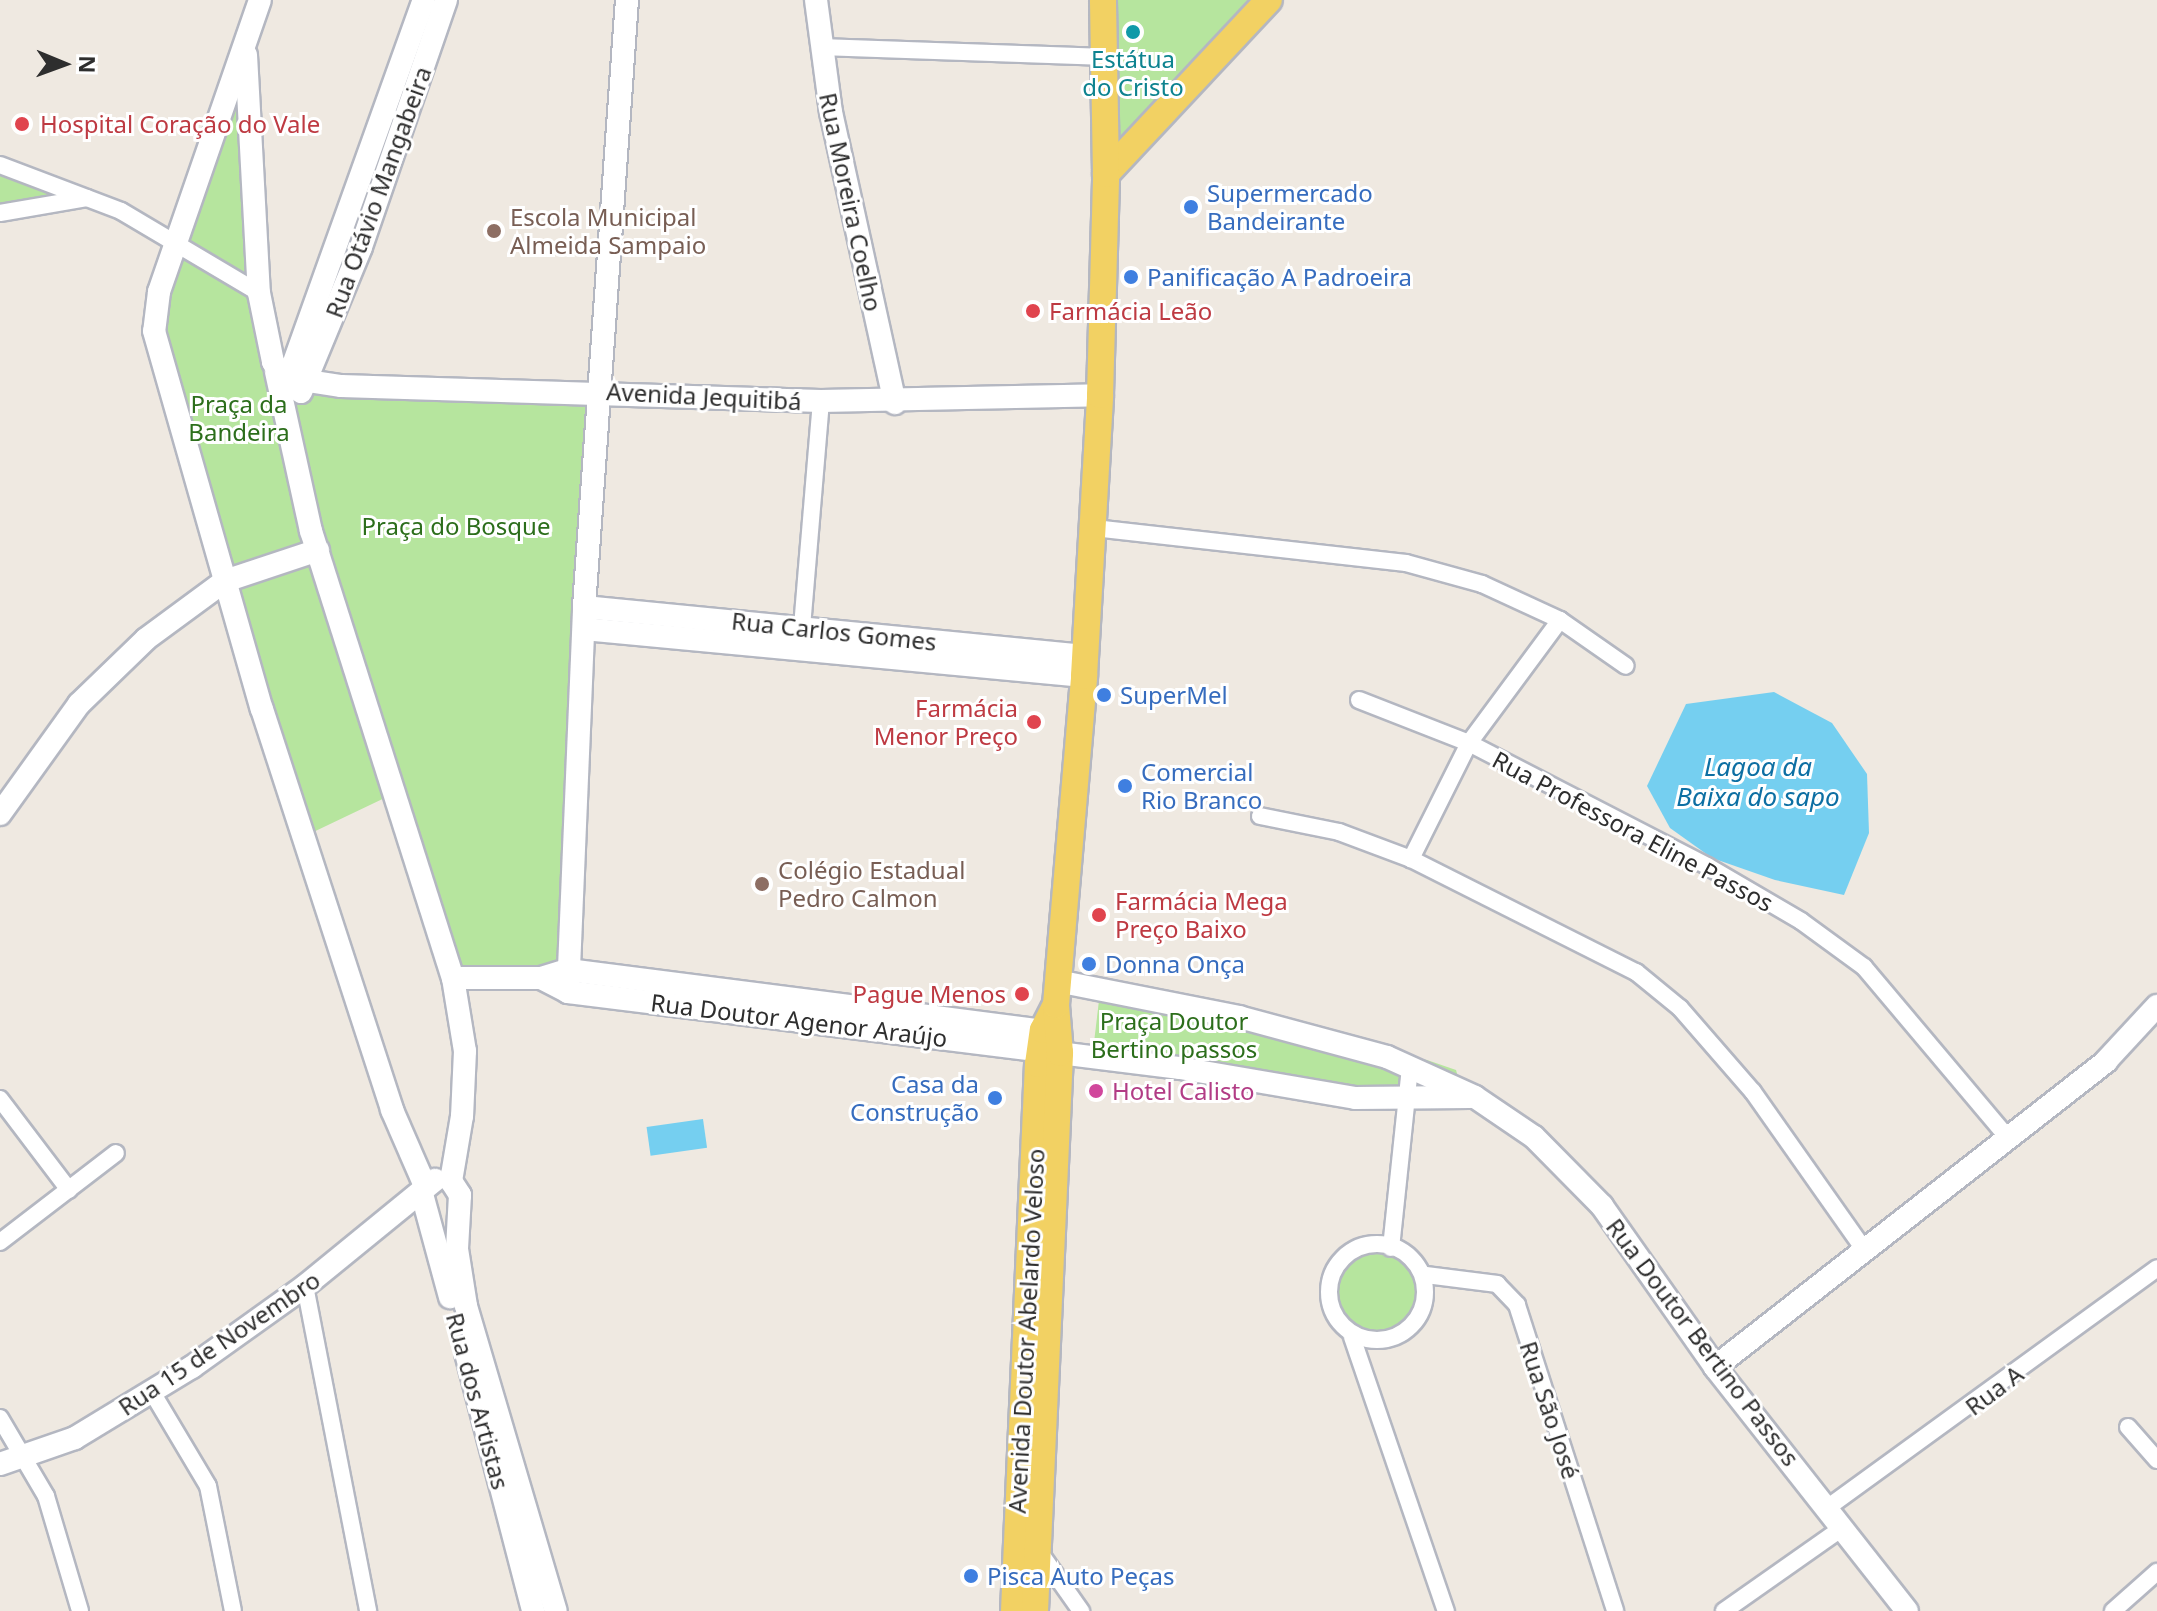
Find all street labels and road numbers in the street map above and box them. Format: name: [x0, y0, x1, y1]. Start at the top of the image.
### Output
street label: Rua Otávio Mangabeira: [319, 62, 437, 322]
street label: Rua Moreira Coelho: [814, 90, 888, 314]
street label: Avenida Jequitibá: [606, 377, 802, 415]
street label: Rua Carlos Gomes: [730, 606, 938, 656]
street label: Rua Professora Eline Passos: [1488, 745, 1778, 917]
street label: Rua Doutor Agenor Araújo: [649, 988, 949, 1052]
street label: Avenida Doutor Abelardo Veloso: [1002, 1148, 1050, 1514]
street label: Rua Doutor Bertino Passos: [1601, 1213, 1805, 1471]
street label: Rua 15 de Novembro: [113, 1265, 325, 1421]
street label: Rua dos Artistas: [441, 1310, 515, 1492]
street label: Rua São José: [1514, 1338, 1586, 1482]
street label: Rua A: [1959, 1359, 2029, 1421]

